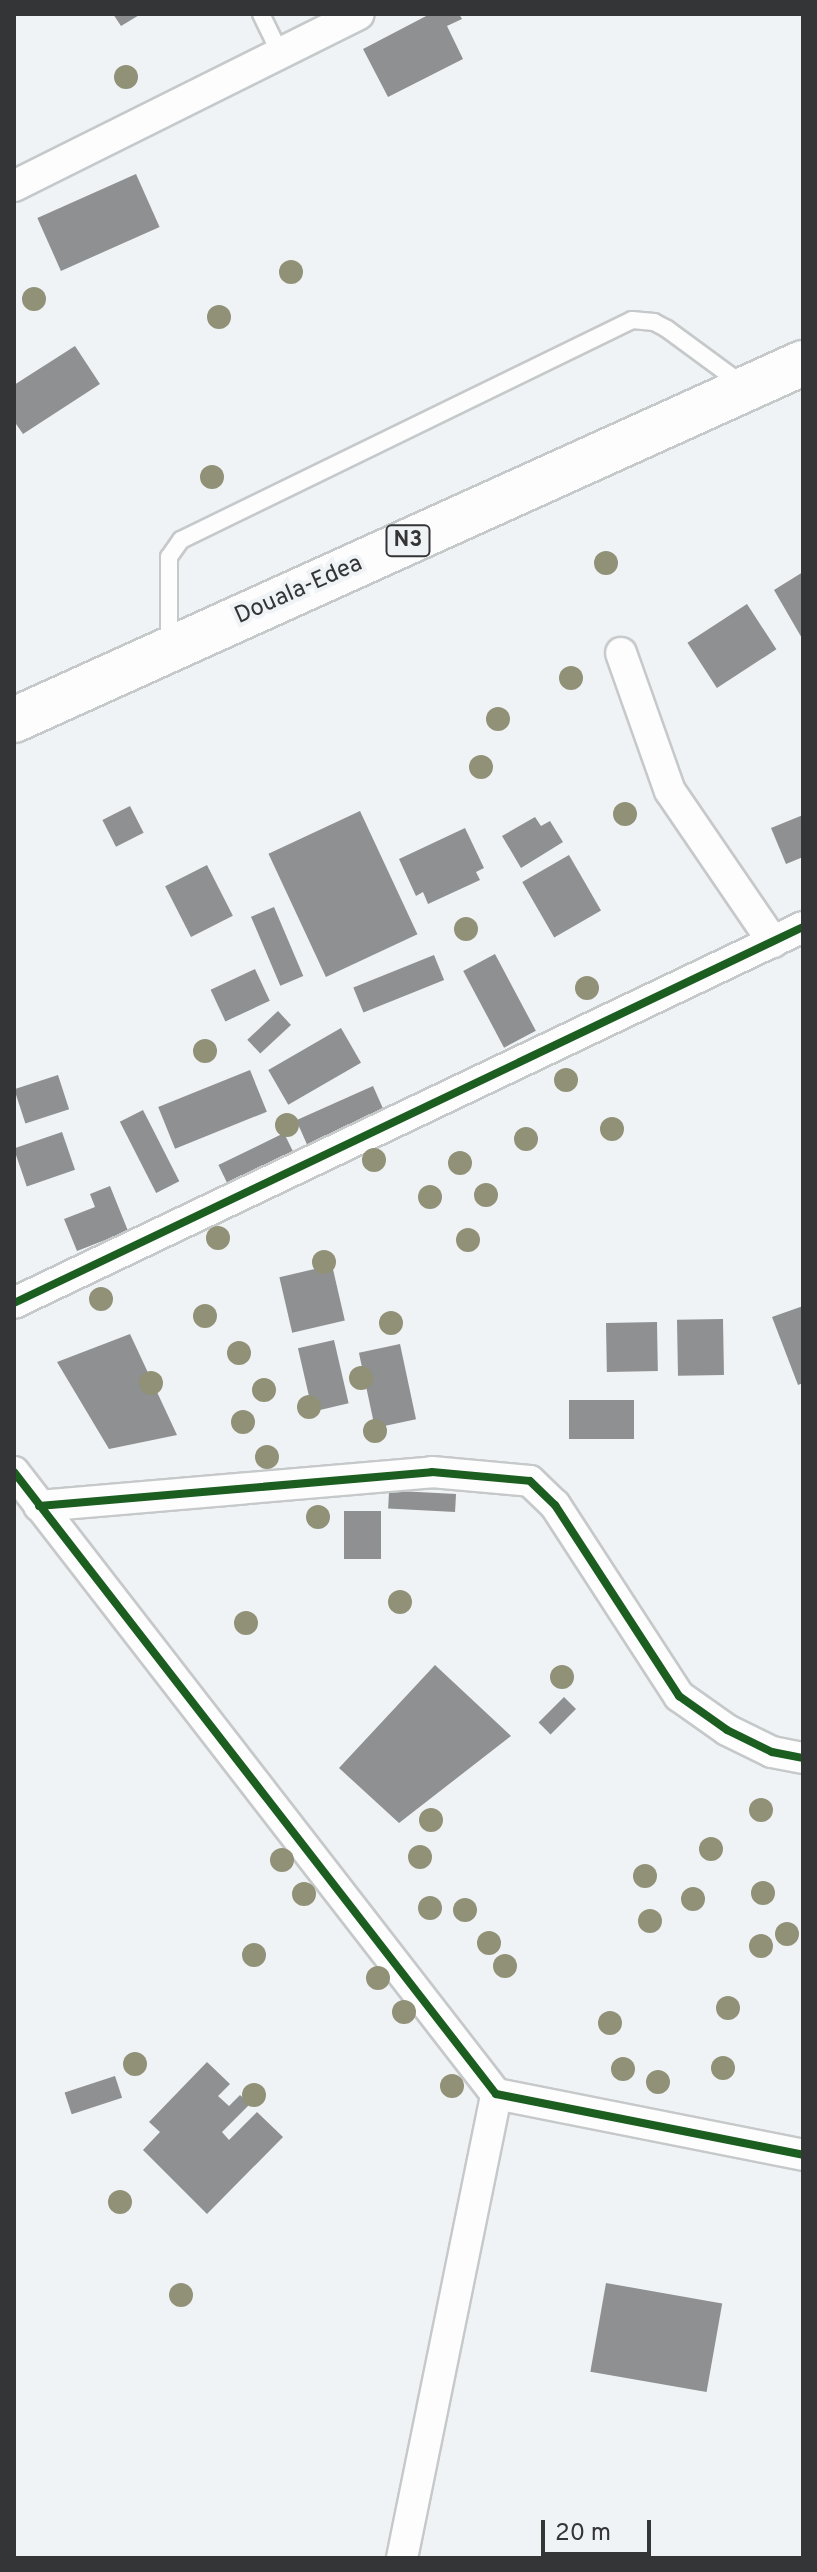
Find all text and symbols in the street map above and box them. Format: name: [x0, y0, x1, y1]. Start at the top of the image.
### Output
road number: N3: [384, 523, 432, 559]
street label: Douala-Edea: [231, 550, 367, 632]
scale bar: [545, 2504, 655, 2554]
text: 20 m: [555, 2519, 611, 2549]

